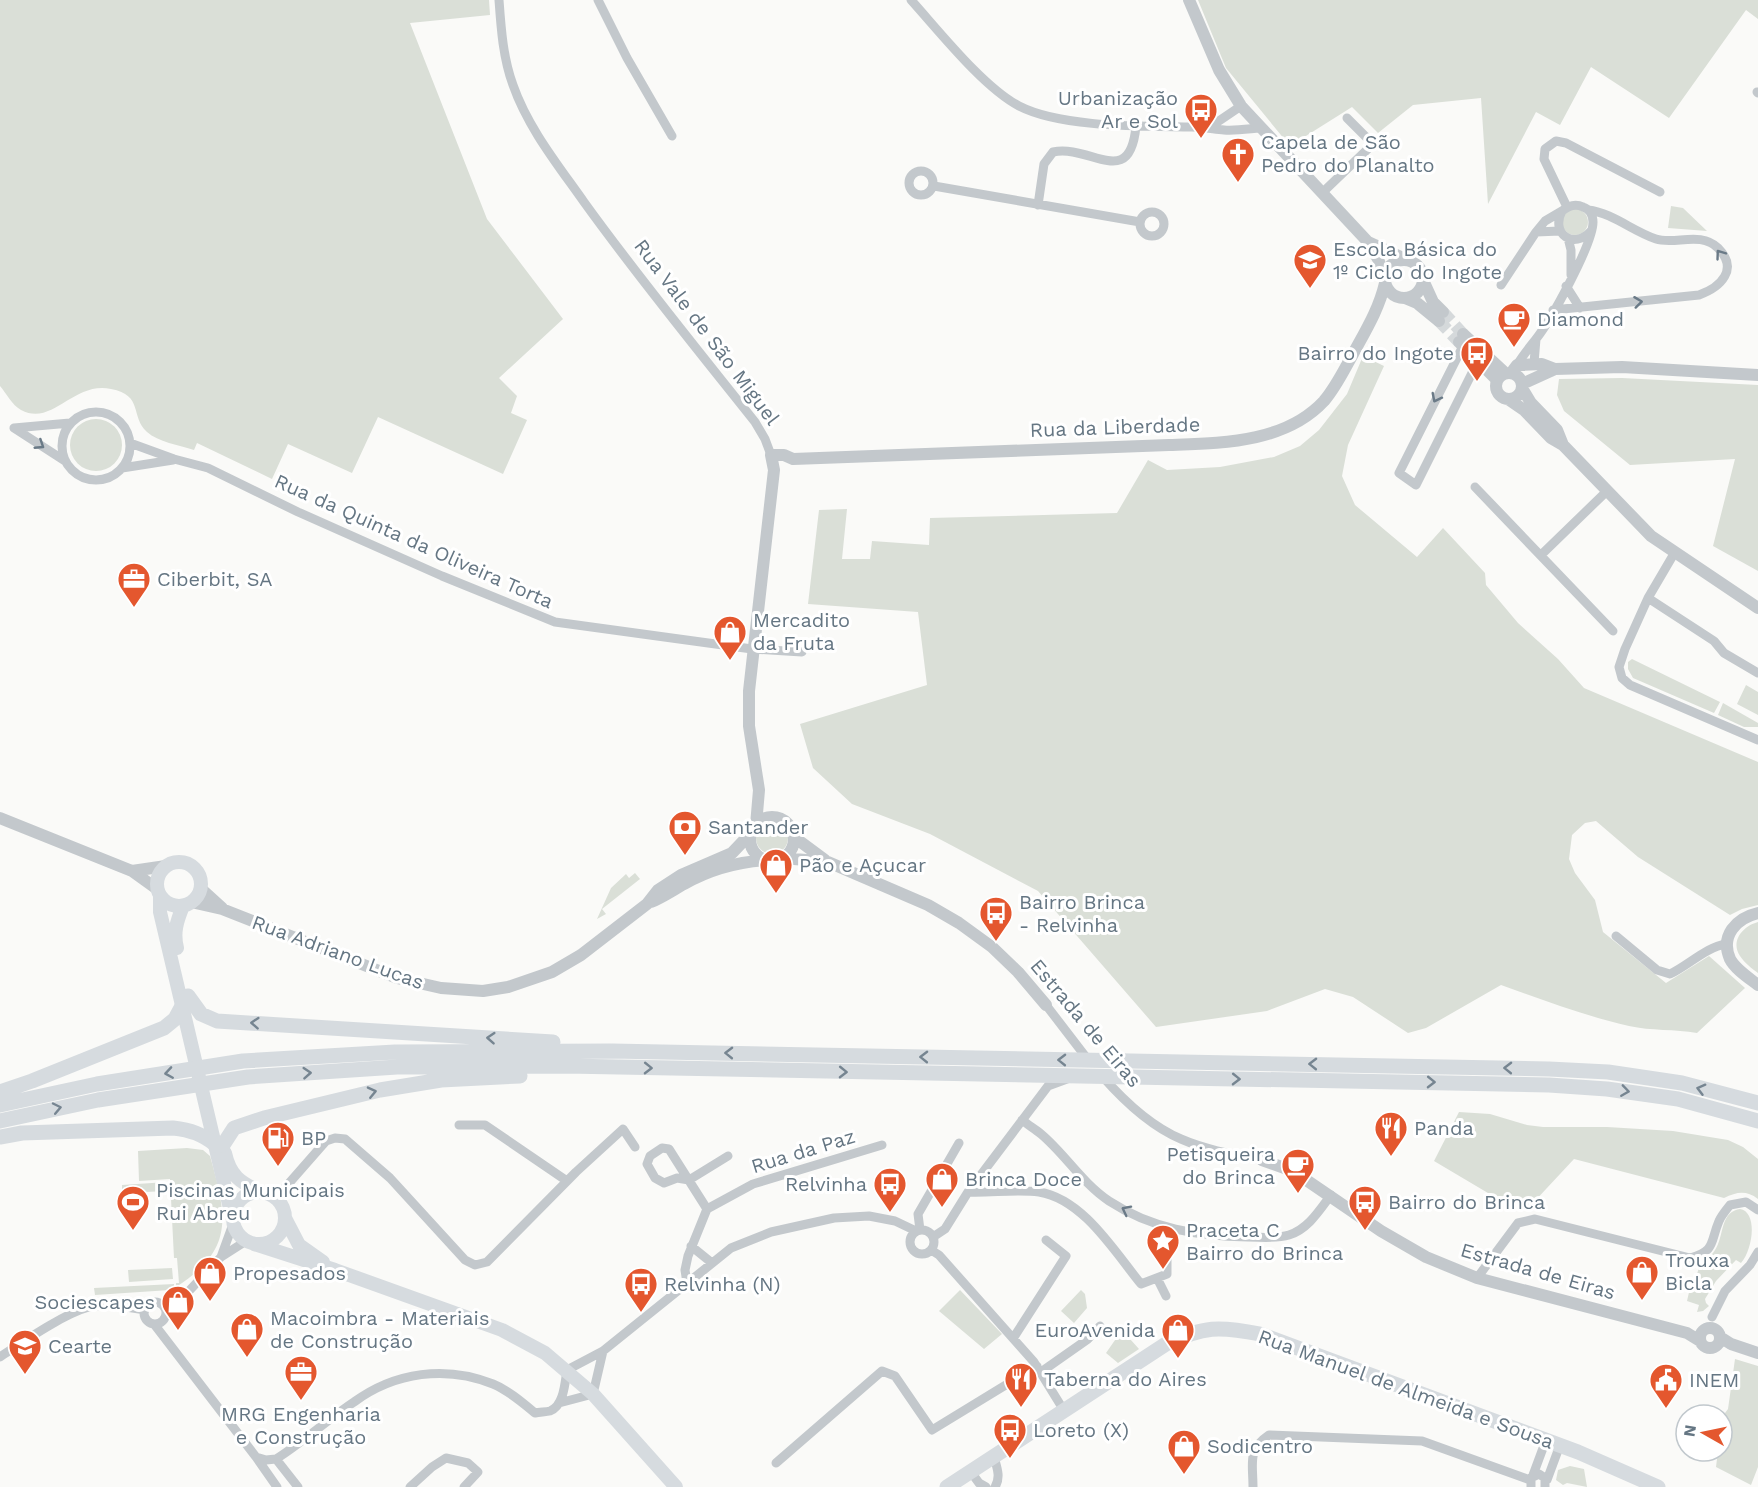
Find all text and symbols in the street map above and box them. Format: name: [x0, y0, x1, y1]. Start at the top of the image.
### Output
place label: Urbanização Ar e Sol: [1058, 86, 1178, 133]
bus stop icon: Urbanização Ar e Sol: [1183, 92, 1219, 139]
place label: Capela de São Pedro do Planalto: [1261, 130, 1435, 177]
church icon: Capela de São Pedro do Planalto: [1220, 136, 1256, 183]
street label: Rua Vale de São Miguel: [629, 234, 785, 430]
place label: Escola Básica do 1º Ciclo do Ingote: [1333, 237, 1502, 284]
school or university icon: Escola Básica do 1º Ciclo do Ingote: [1292, 242, 1328, 289]
one-way arrow: [1716, 249, 1727, 260]
one-way arrow: [1633, 297, 1643, 309]
cafe icon: Diamond: [1496, 301, 1532, 348]
place label: Diamond: [1537, 307, 1624, 331]
bus stop icon: Bairro do Ingote: [1459, 335, 1495, 382]
place label: Bairro do Ingote: [1298, 341, 1454, 365]
one-way arrow: [1432, 392, 1443, 402]
street label: Rua da Liberdade: [1029, 412, 1201, 442]
one-way arrow: [33, 437, 44, 448]
street label: Rua da Quinta da Oliveira Torta: [271, 469, 557, 613]
office icon: Ciberbit, SA: [116, 561, 152, 608]
place label: Ciberbit, SA: [157, 567, 273, 591]
place label: Mercadito da Fruta: [753, 608, 850, 655]
shop icon: Mercadito da Fruta: [712, 614, 748, 661]
bank icon: Santander: [667, 809, 703, 856]
place label: Santander: [708, 815, 809, 839]
shop icon: Pão e Açucar: [758, 847, 794, 894]
place label: Pão e Açucar: [799, 853, 926, 877]
place label: Bairro Brinca - Relvinha: [1019, 890, 1145, 937]
bus stop icon: Bairro Brinca - Relvinha: [978, 895, 1014, 942]
street label: Rua Adriano Lucas: [249, 910, 427, 994]
street label: Estrada de Eiras: [1025, 954, 1147, 1092]
one-way arrow: [250, 1017, 259, 1030]
one-way arrow: [487, 1032, 496, 1045]
one-way arrow: [725, 1047, 734, 1059]
one-way arrow: [920, 1051, 929, 1063]
one-way arrow: [1057, 1053, 1066, 1066]
one-way arrow: [1309, 1058, 1318, 1070]
one-way arrow: [644, 1062, 653, 1075]
one-way arrow: [1504, 1062, 1513, 1074]
one-way arrow: [165, 1066, 174, 1078]
one-way arrow: [839, 1066, 848, 1078]
one-way arrow: [302, 1067, 311, 1080]
one-way arrow: [1231, 1073, 1240, 1085]
one-way arrow: [1426, 1076, 1435, 1088]
one-way arrow: [1697, 1083, 1707, 1096]
one-way arrow: [1621, 1085, 1630, 1097]
one-way arrow: [367, 1086, 377, 1099]
one-way arrow: [52, 1103, 62, 1116]
restaurant icon: Panda: [1373, 1110, 1409, 1157]
place label: Panda: [1414, 1116, 1474, 1140]
fuel station icon: BP: [260, 1120, 296, 1167]
street label: Rua da Paz: [748, 1124, 858, 1178]
place label: BP: [301, 1126, 326, 1150]
place label: Petisqueira do Brinca: [1167, 1142, 1275, 1189]
cafe icon: Petisqueira do Brinca: [1280, 1147, 1316, 1194]
shop icon: Brinca Doce: [924, 1161, 960, 1208]
bus stop icon: Relvinha: [872, 1166, 908, 1213]
place label: Brinca Doce: [965, 1167, 1082, 1191]
place label: Relvinha: [785, 1172, 867, 1196]
place label: Piscinas Municipais Rui Abreu: [156, 1178, 345, 1225]
sports icon: Piscinas Municipais Rui Abreu: [115, 1184, 151, 1231]
bus stop icon: Bairro do Brinca: [1347, 1184, 1383, 1231]
place label: Bairro do Brinca: [1388, 1190, 1545, 1214]
one-way arrow: [1122, 1206, 1133, 1218]
place label: Praceta C Bairro do Brinca: [1186, 1218, 1343, 1265]
place icon: Praceta C Bairro do Brinca: [1145, 1223, 1181, 1270]
street label: Estrada de Eiras: [1458, 1237, 1618, 1305]
place label: Trouxa Bicla: [1665, 1248, 1730, 1295]
shop icon: Trouxa Bicla: [1624, 1254, 1660, 1301]
shop icon: Propesados: [192, 1255, 228, 1302]
place label: Propesados: [233, 1261, 346, 1285]
bus stop icon: Relvinha (N): [623, 1266, 659, 1313]
place label: Relvinha (N): [664, 1272, 781, 1296]
shop icon: Sociescapes: [160, 1284, 196, 1331]
place label: Sociescapes: [34, 1290, 155, 1314]
place label: Macoimbra - Materiais de Construção: [270, 1306, 489, 1353]
shop icon: Macoimbra - Materiais de Construção: [229, 1311, 265, 1358]
shop icon: EuroAvenida: [1160, 1312, 1196, 1359]
place label: EuroAvenida: [1035, 1318, 1155, 1342]
street label: Rua Manuel de Almeida e Sousa: [1255, 1324, 1557, 1454]
school or university icon: Cearte: [7, 1328, 43, 1375]
place label: Cearte: [48, 1334, 112, 1358]
office icon: MRG Engenharia e Construção: [283, 1354, 319, 1401]
restaurant icon: Taberna do Aires: [1003, 1361, 1039, 1408]
public building icon: INEM: [1648, 1362, 1684, 1409]
place label: Taberna do Aires: [1044, 1367, 1207, 1391]
place label: INEM: [1689, 1368, 1739, 1392]
place label: MRG Engenharia e Construção: [221, 1402, 381, 1449]
north arrow: [1674, 1403, 1734, 1463]
bus stop icon: Loreto (X): [992, 1412, 1028, 1459]
place label: Loreto (X): [1033, 1418, 1129, 1442]
text: N: [1679, 1423, 1700, 1438]
shop icon: Sodicentro: [1166, 1428, 1202, 1475]
place label: Sodicentro: [1207, 1434, 1313, 1458]

